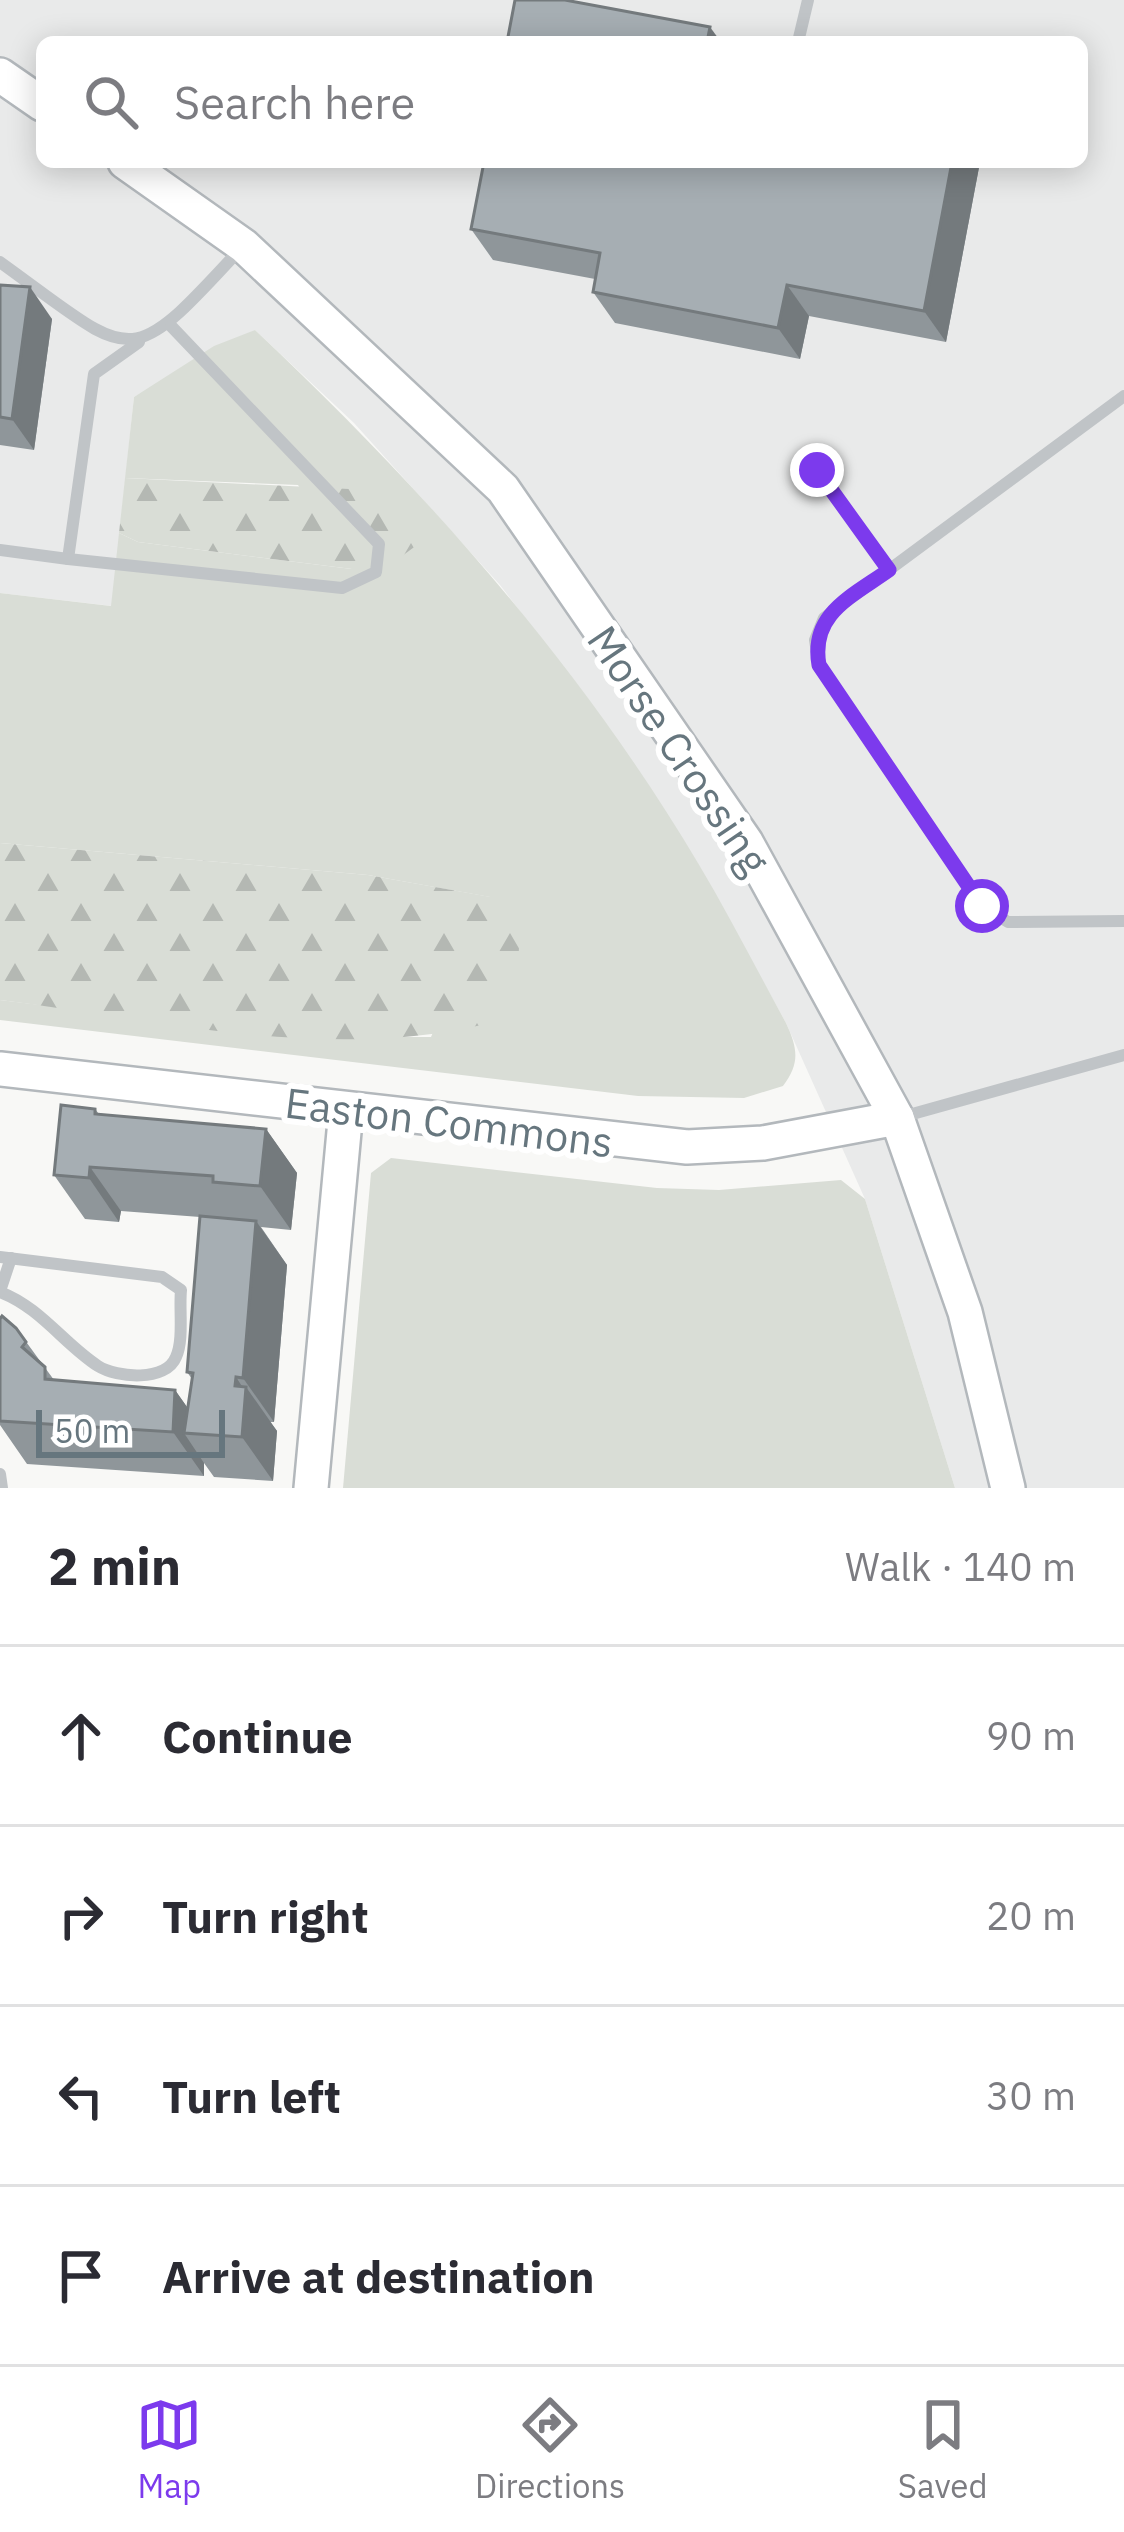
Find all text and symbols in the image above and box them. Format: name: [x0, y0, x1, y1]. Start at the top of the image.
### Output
search box: [36, 36, 1088, 168]
icon: search: [78, 69, 144, 135]
text: Search here: [174, 73, 415, 131]
route end: [790, 443, 844, 497]
street label: Morse Crossing: [576, 615, 782, 885]
route start: [955, 879, 1009, 933]
street label: Easton Commons: [282, 1075, 616, 1169]
scale bar: [36, 1404, 225, 1457]
text: 50 m: [54, 1409, 130, 1452]
text: 2 min: [48, 1533, 181, 1599]
text: Walk · 140 m: [845, 1541, 1076, 1592]
icon: ahead: [48, 1703, 114, 1769]
text: Continue: [162, 1707, 353, 1765]
text: 90 m: [986, 1710, 1076, 1761]
icon: right: [48, 1883, 114, 1949]
text: Turn right: [162, 1887, 369, 1945]
text: 20 m: [986, 1890, 1076, 1941]
icon: left: [48, 2063, 114, 2129]
text: Turn left: [162, 2067, 341, 2125]
text: 30 m: [986, 2070, 1076, 2121]
icon: arrive: [48, 2243, 114, 2309]
text: Arrive at destination: [162, 2247, 595, 2305]
tab: Map: [136, 2392, 202, 2507]
tab: Directions: [475, 2392, 625, 2507]
tab: Saved: [898, 2392, 988, 2507]

